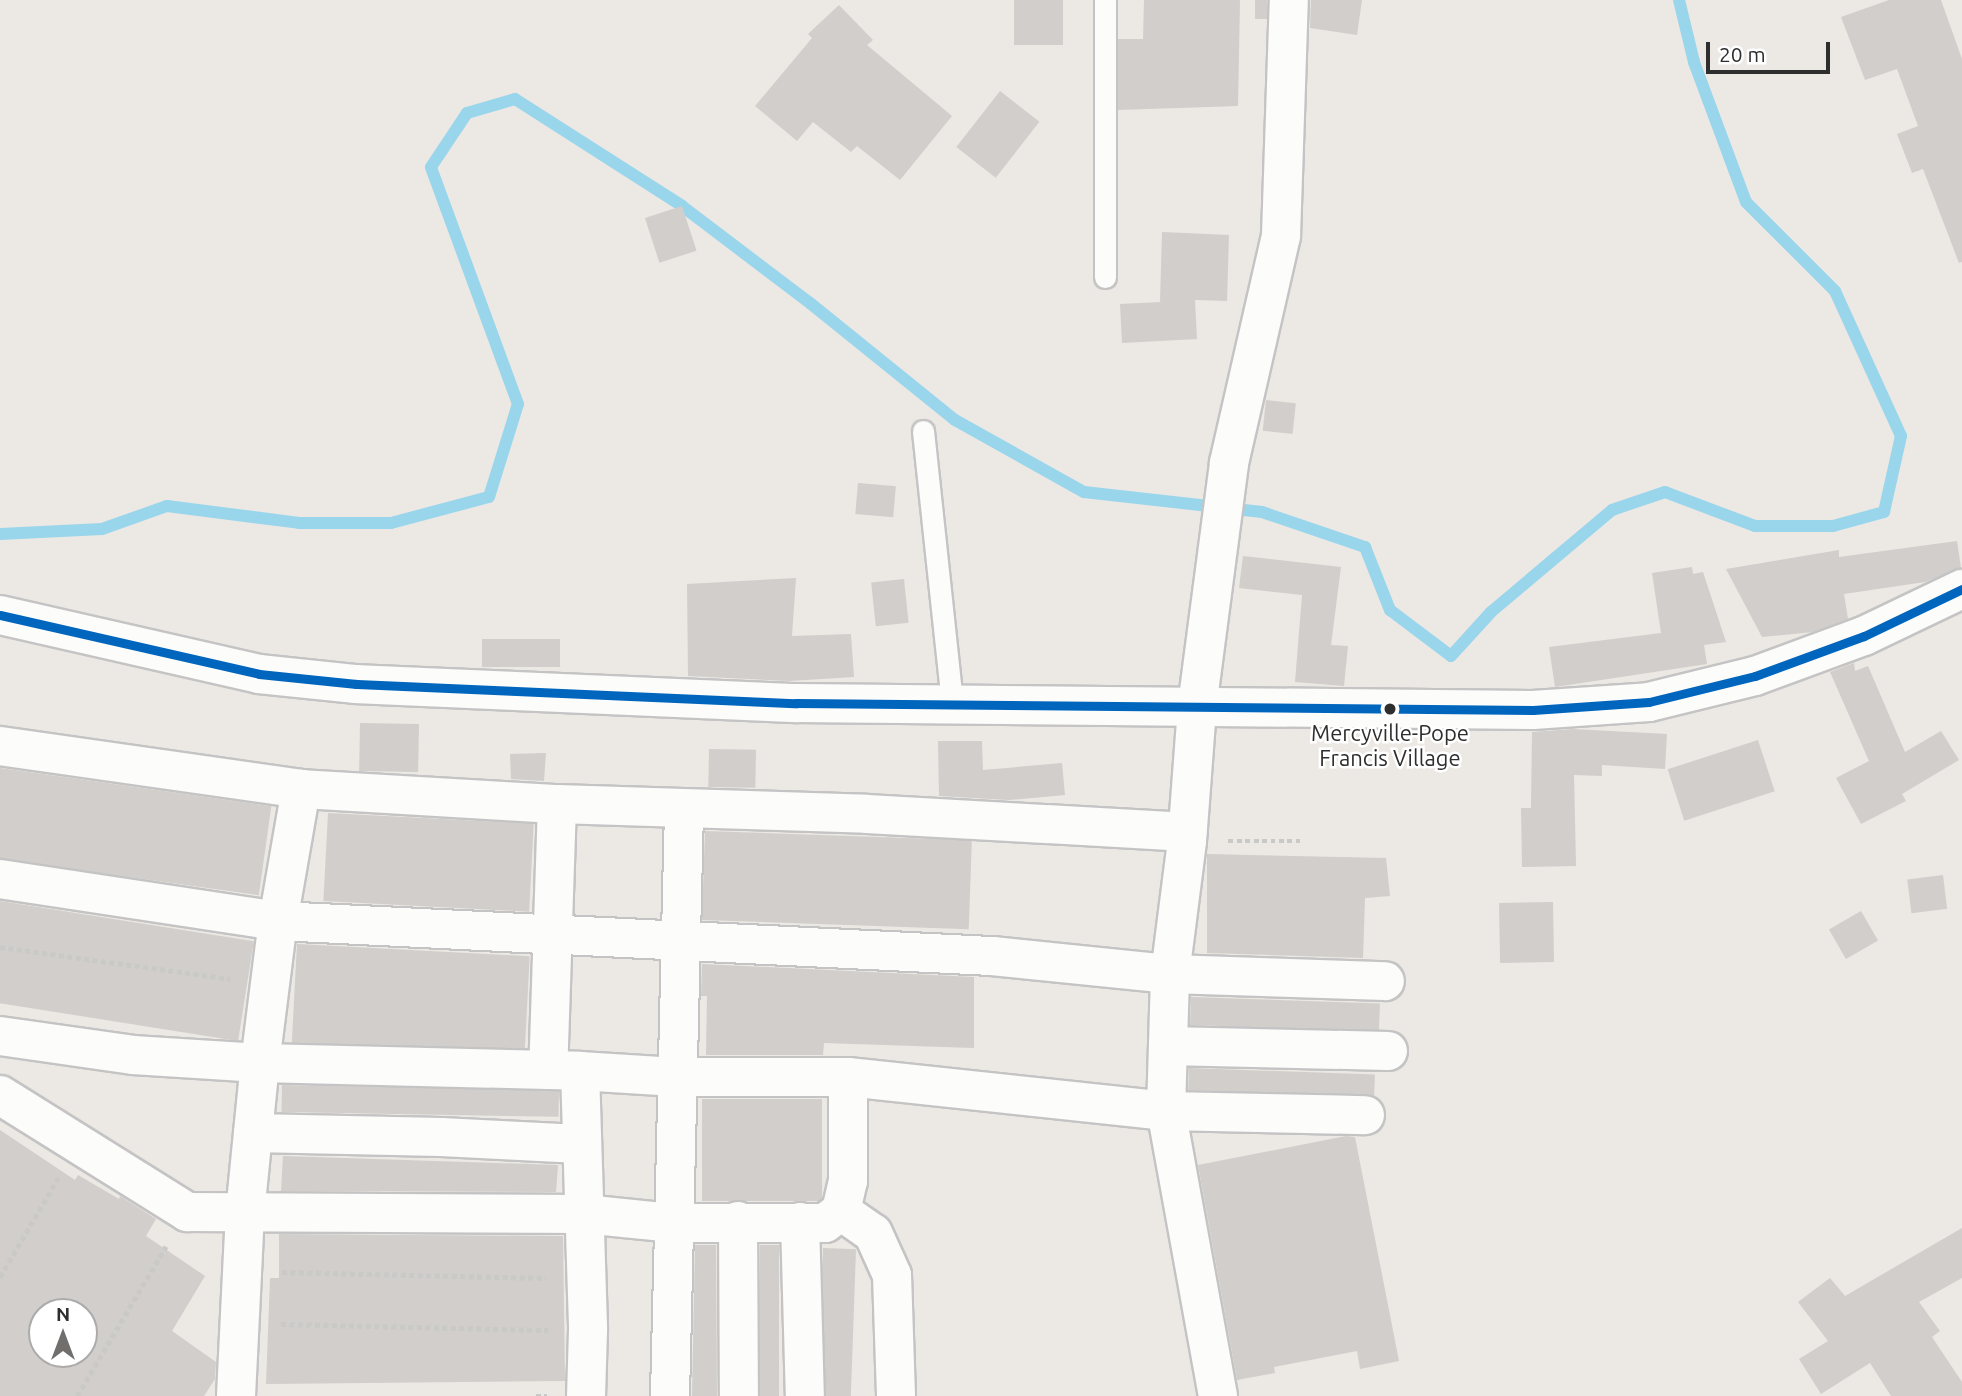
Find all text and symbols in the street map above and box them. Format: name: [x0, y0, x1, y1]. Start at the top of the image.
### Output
scale bar: [1710, 28, 1834, 72]
text: 20 m: [1719, 42, 1766, 66]
marker: Mercyville-Pope Francis Village: [1383, 702, 1397, 716]
place label: Mercyville-Pope Francis Village: [1311, 719, 1469, 770]
north arrow: [28, 1298, 98, 1368]
text: N: [56, 1303, 70, 1325]

